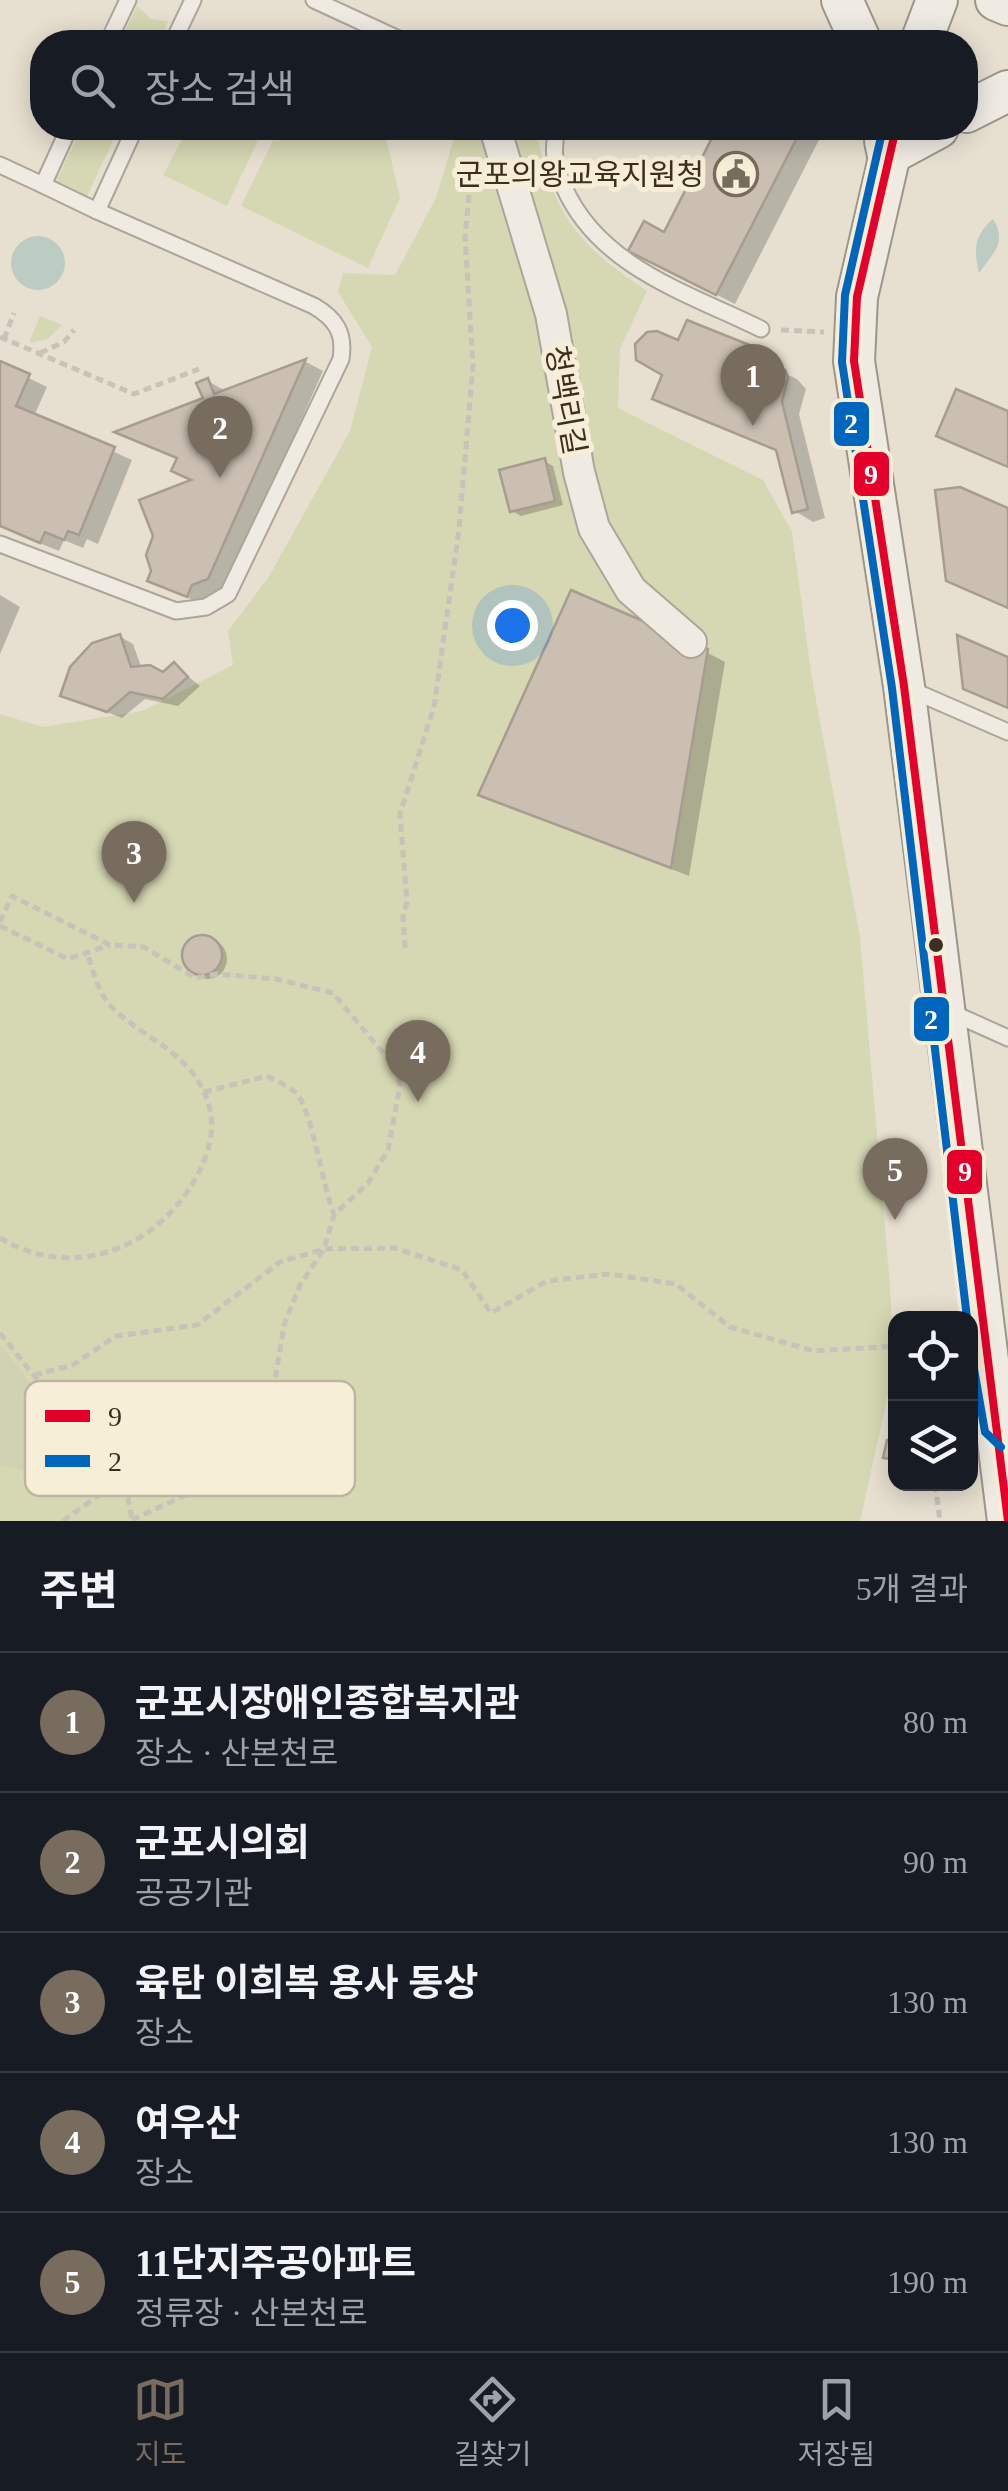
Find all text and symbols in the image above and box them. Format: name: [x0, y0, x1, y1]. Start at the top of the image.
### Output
search box: [30, 30, 978, 140]
icon: search: [65, 58, 120, 113]
text: 장소 검색: [145, 68, 294, 110]
public building icon: 군포의왕교육지원청: [713, 151, 759, 197]
place label: 군포의왕교육지원청: [456, 158, 704, 191]
street label: 청백리길: [540, 343, 592, 457]
pin: 1: [720, 344, 786, 426]
pin: 2: [188, 396, 252, 478]
line badge: 2: [832, 400, 871, 448]
text: 2: [844, 408, 858, 439]
line badge: 9: [852, 450, 891, 498]
text: 9: [864, 459, 878, 490]
your location: [487, 600, 538, 651]
pin: 3: [102, 820, 166, 903]
unlabelled marker: [926, 935, 946, 955]
line badge: 2: [912, 995, 951, 1043]
text: 2: [924, 1004, 938, 1035]
pin: 4: [386, 1020, 450, 1102]
pin: 5: [862, 1138, 928, 1220]
line badge: 9: [945, 1148, 984, 1196]
text: 9: [958, 1156, 972, 1187]
map controls: [888, 1311, 978, 1491]
button: locate: [888, 1311, 978, 1401]
legend: [25, 1381, 355, 1496]
text: 9: [108, 1401, 122, 1432]
button: layers: [888, 1401, 978, 1491]
text: 2: [108, 1446, 122, 1477]
text: 주변: [40, 1568, 117, 1614]
text: 5개 결과: [856, 1571, 968, 1607]
text: 군포시장애인종합복지관: [135, 1682, 520, 1724]
text: 1: [65, 1704, 81, 1740]
text: 80 m: [903, 1704, 968, 1740]
text: 장소 · 산본천로: [135, 1735, 338, 1771]
text: 군포시의회: [135, 1822, 310, 1864]
text: 2: [65, 1844, 81, 1880]
text: 90 m: [903, 1844, 968, 1880]
text: 공공기관: [135, 1875, 253, 1911]
text: 육탄 이희복 용사 동상: [135, 1962, 478, 2004]
text: 3: [65, 1984, 81, 2020]
text: 130 m: [887, 1984, 968, 2020]
text: 장소: [135, 2015, 194, 2051]
text: 여우산: [135, 2102, 240, 2144]
text: 4: [65, 2124, 81, 2160]
text: 130 m: [887, 2124, 968, 2160]
text: 장소: [135, 2155, 194, 2191]
text: 11단지주공아파트: [135, 2242, 416, 2284]
text: 5: [65, 2264, 81, 2300]
text: 190 m: [887, 2264, 968, 2300]
text: 정류장 · 산본천로: [135, 2295, 368, 2331]
tab: 지도: [133, 2372, 188, 2472]
tab: 길찾기: [454, 2372, 531, 2472]
tab: 저장됨: [798, 2372, 875, 2472]

